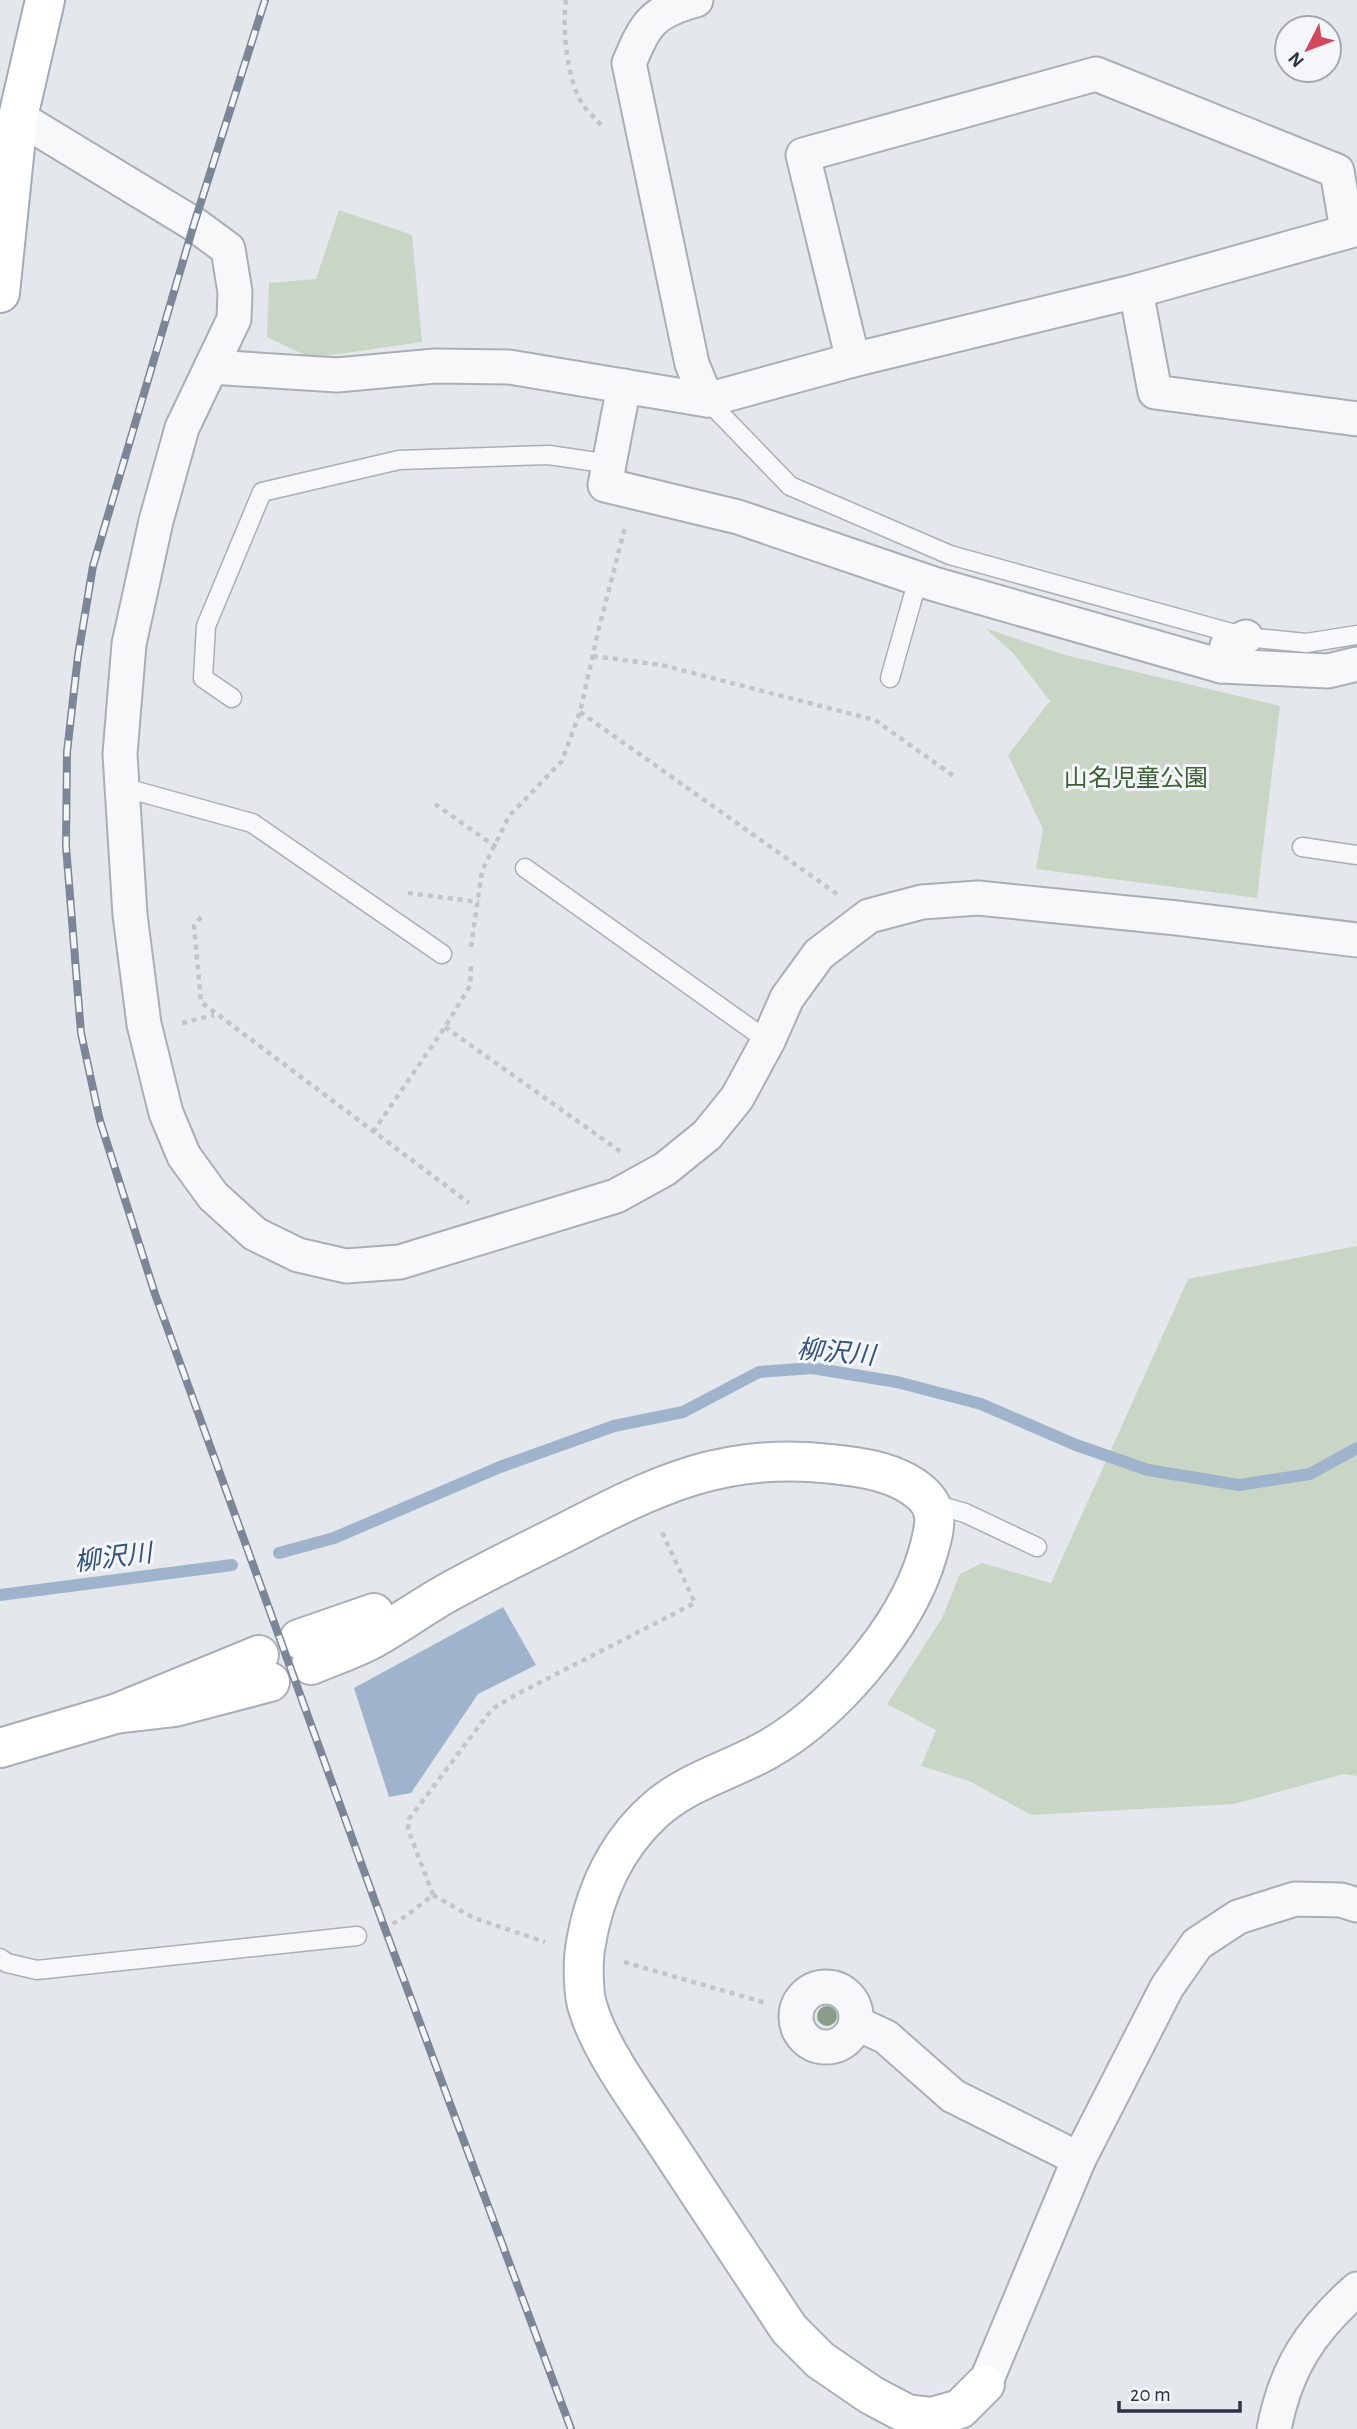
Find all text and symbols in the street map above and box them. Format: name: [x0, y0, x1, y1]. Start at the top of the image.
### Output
north arrow: [1273, 14, 1343, 84]
text: N: [1285, 48, 1308, 71]
park label: 山名児童公園: [1064, 765, 1208, 791]
water label: 柳沢川: [796, 1336, 879, 1370]
water label: 柳沢川: [73, 1539, 156, 1576]
scale bar: [1119, 2370, 1240, 2414]
text: 20 m: [1130, 2384, 1171, 2405]

